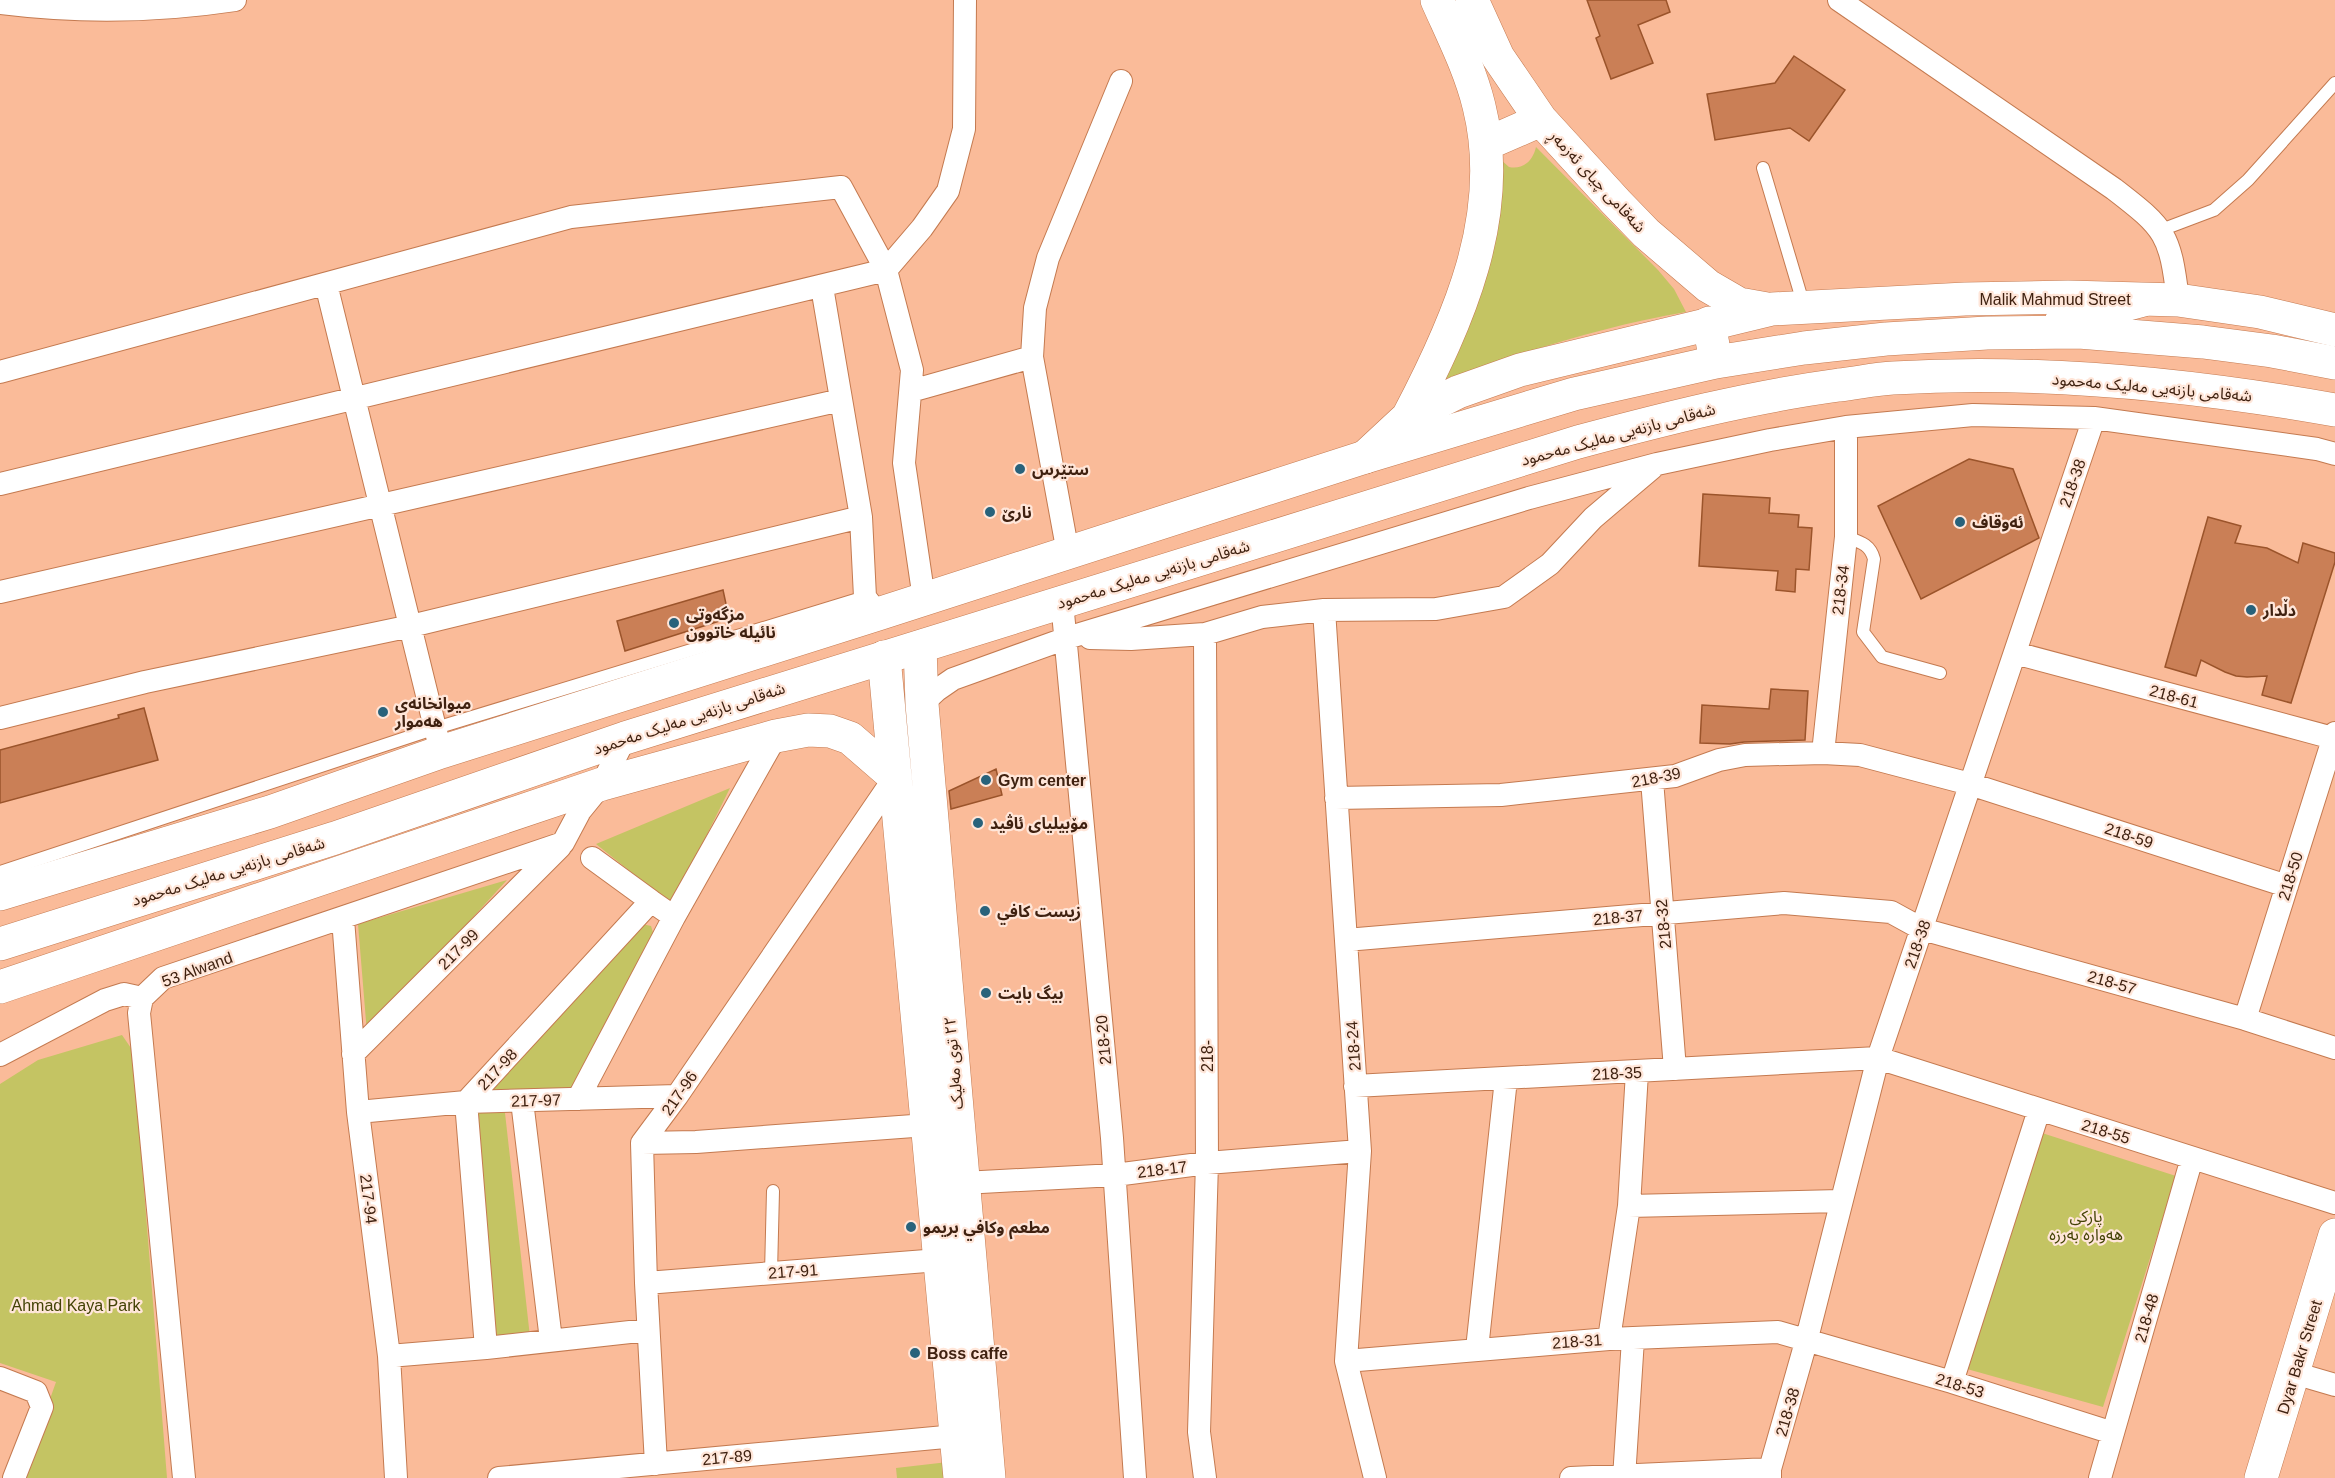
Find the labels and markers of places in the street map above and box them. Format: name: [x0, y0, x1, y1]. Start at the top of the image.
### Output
place label: ستێرس: [1032, 461, 1089, 479]
marker: ستێرس: [1013, 462, 1027, 476]
place label: نارێ: [1002, 504, 1032, 522]
marker: نارێ: [983, 505, 997, 519]
place label: ئەوقاف: [1972, 514, 2024, 532]
marker: ئەوقاف: [1953, 515, 1967, 529]
place label: دڵدار: [2262, 598, 2296, 620]
marker: دڵدار: [2244, 603, 2258, 617]
place label: مزگەوتی نائیلە خاتوون: [686, 606, 776, 642]
marker: مزگەوتی نائیلە خاتوون: [667, 616, 681, 630]
place label: میوانخانەی هەموار: [394, 695, 471, 731]
marker: میوانخانەی هەموار: [376, 705, 390, 719]
place label: Gym center: [998, 772, 1086, 789]
marker: Gym center: [979, 773, 993, 787]
place label: مۆبیلیای ئاڤید: [990, 813, 1088, 833]
marker: مۆبیلیای ئاڤید: [971, 816, 985, 830]
place label: زيست كافي: [997, 903, 1081, 925]
marker: زيست كافي: [978, 904, 992, 918]
place label: بیگ بایت: [998, 985, 1063, 1003]
marker: بیگ بایت: [979, 986, 993, 1000]
place label: مطعم وكافي بريمو: [923, 1219, 1050, 1241]
marker: مطعم وكافي بريمو: [904, 1220, 918, 1234]
place label: Boss caffe: [927, 1345, 1008, 1362]
marker: Boss caffe: [908, 1346, 922, 1360]

